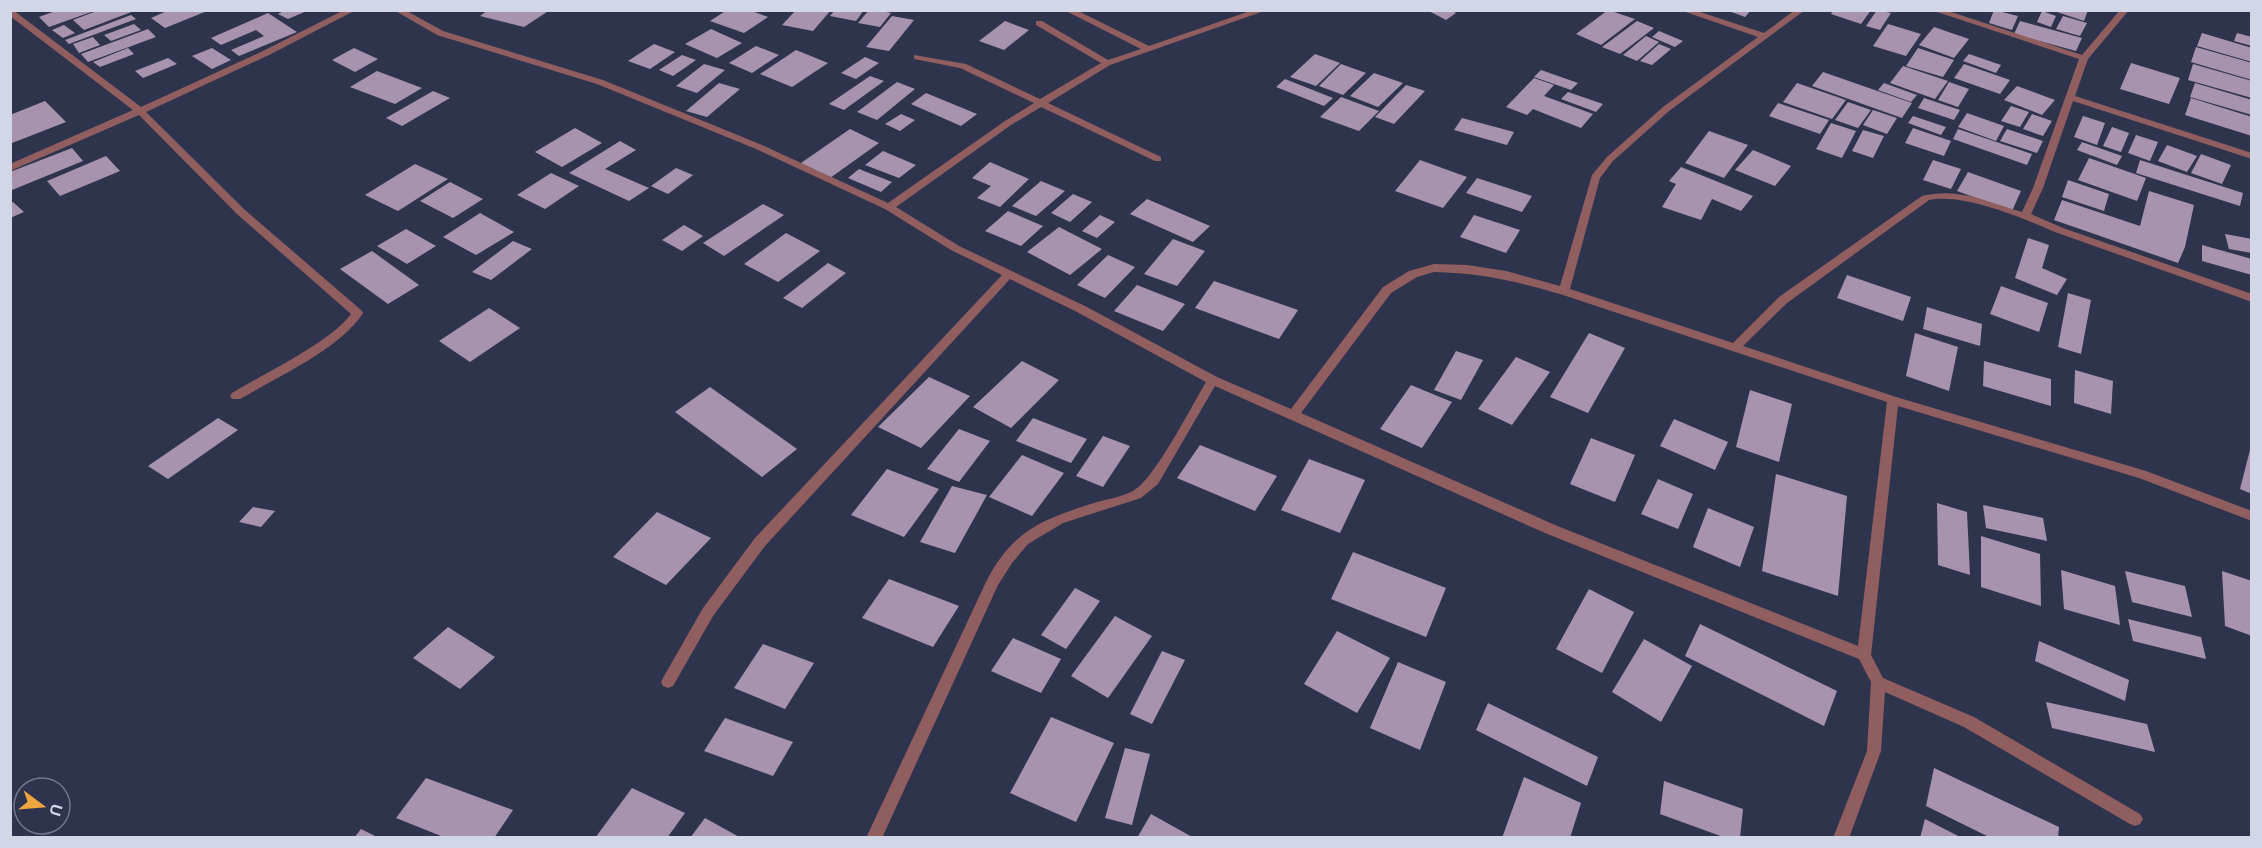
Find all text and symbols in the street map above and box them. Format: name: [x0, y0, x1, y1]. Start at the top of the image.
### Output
north arrow: [12, 776, 72, 836]
text: U: [46, 802, 66, 818]

